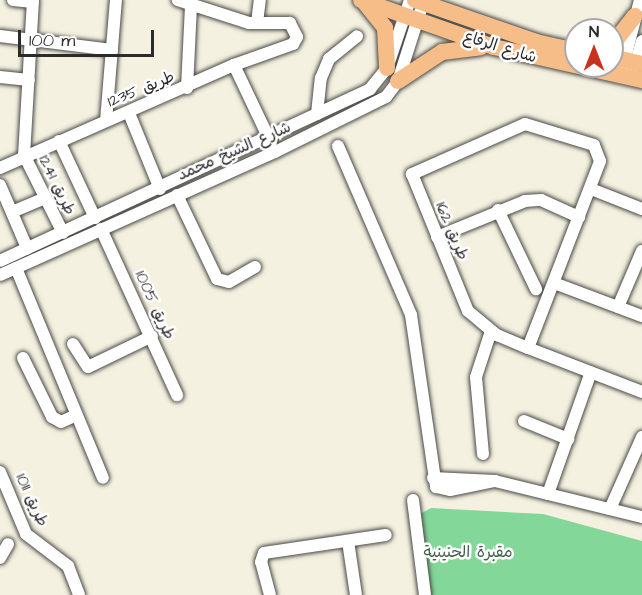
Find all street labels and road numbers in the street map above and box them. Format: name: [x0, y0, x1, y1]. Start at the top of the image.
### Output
street label: شارع الرفاع: [461, 27, 539, 67]
street label: طريق 1235: [105, 67, 177, 111]
street label: شارع الشيخ محمد: [174, 117, 294, 185]
street label: طريق 1241: [34, 152, 80, 218]
street label: طريق 162: [431, 199, 473, 263]
street label: طريق 1005: [131, 268, 179, 342]
street label: طريق 1011: [11, 470, 53, 530]

